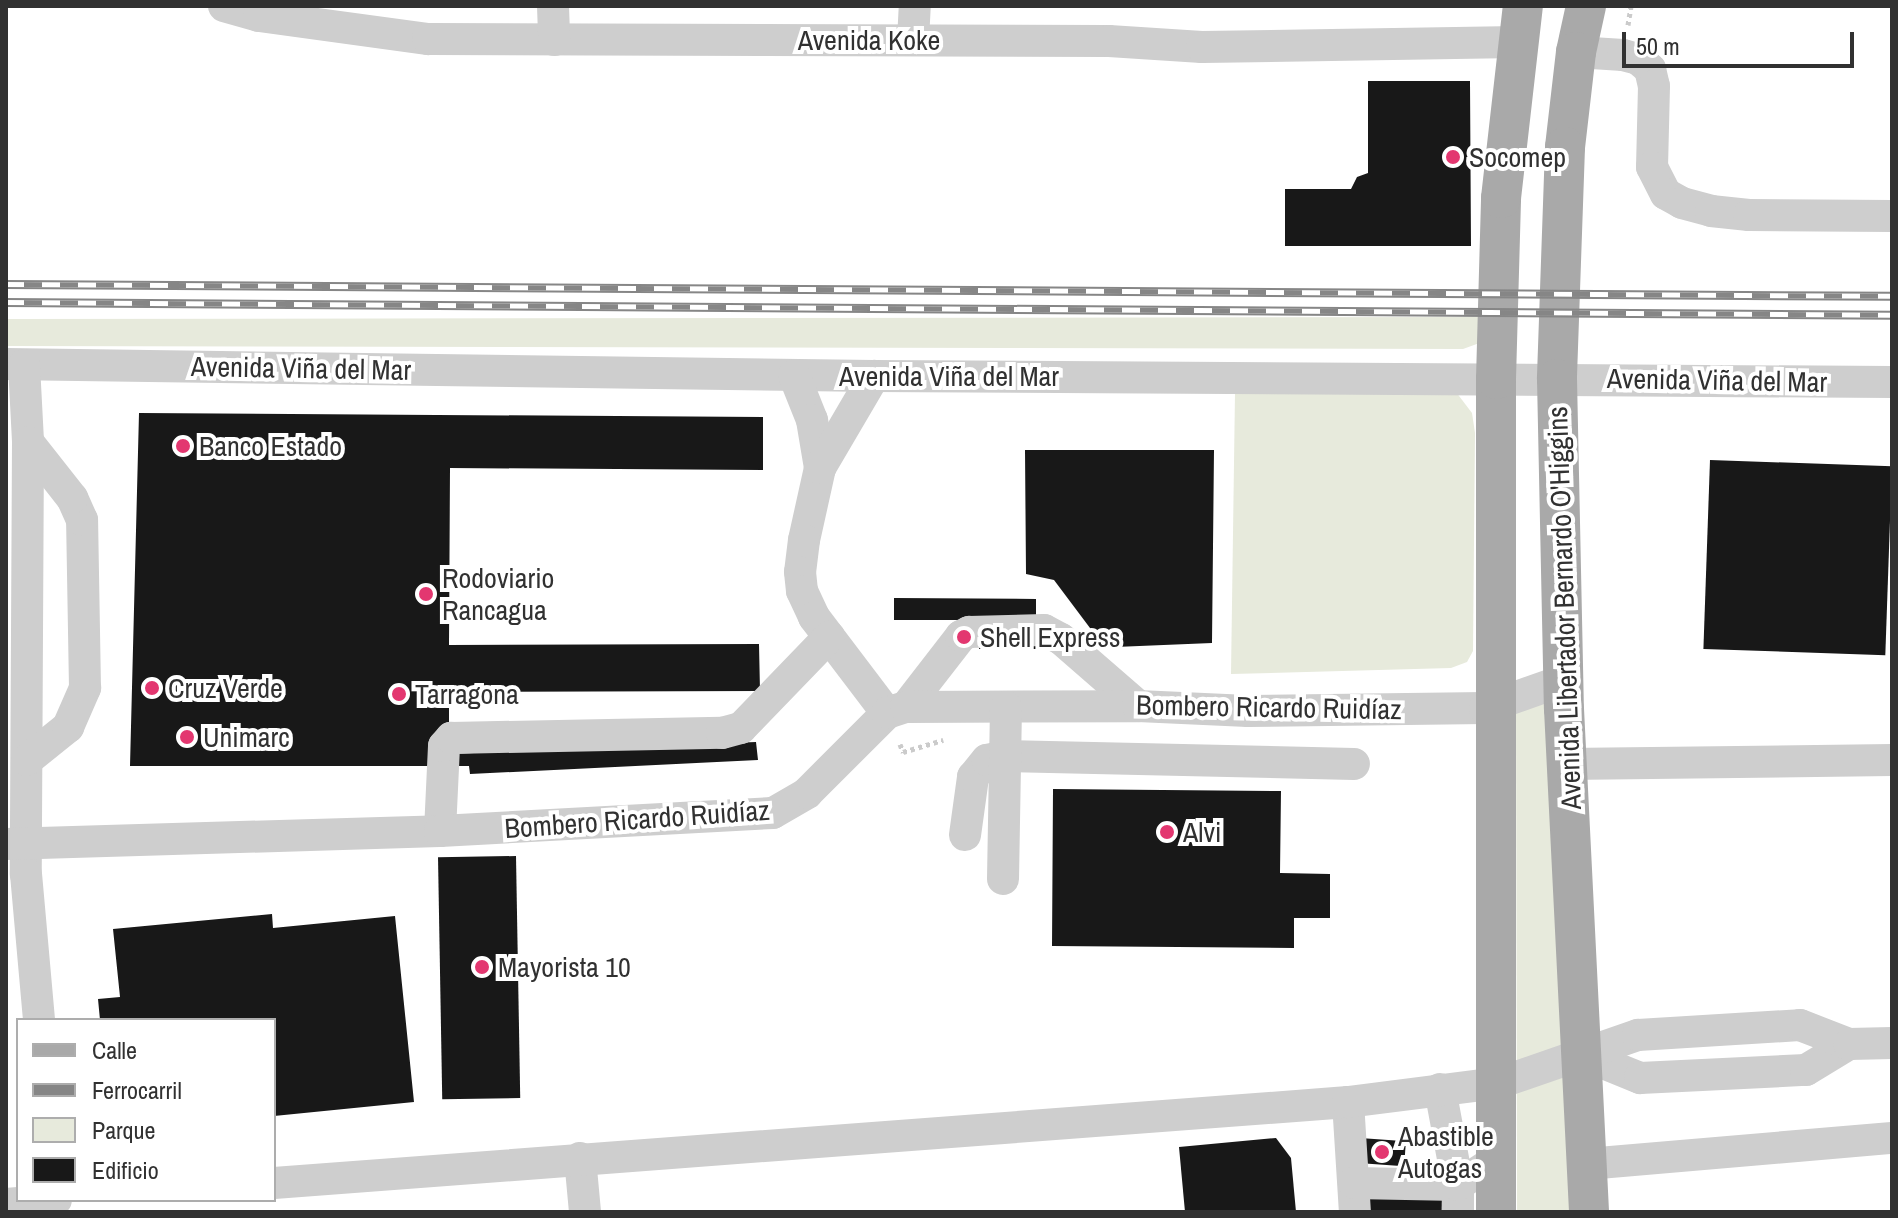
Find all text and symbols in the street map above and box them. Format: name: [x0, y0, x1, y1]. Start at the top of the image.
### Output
scale bar: [1626, 16, 1858, 66]
street label: Avenida Koke: [798, 23, 940, 57]
text: 50 m: [1636, 30, 1680, 62]
place label: Socomep: [1469, 140, 1566, 174]
marker: Socomep: [1444, 148, 1462, 166]
street label: Avenida Viña del Mar: [191, 349, 411, 387]
street label: Avenida Viña del Mar: [839, 359, 1059, 393]
street label: Avenida Viña del Mar: [1607, 361, 1827, 399]
street label: Avenida Libertador Bernardo O'Higgins: [1540, 406, 1588, 810]
place label: Banco Estado: [199, 429, 342, 463]
marker: Banco Estado: [174, 437, 192, 455]
place label: Rodoviario Rancagua: [442, 561, 554, 627]
marker: Rodoviario Rancagua: [417, 585, 435, 603]
place label: Shell Express: [980, 620, 1120, 654]
marker: Shell Express: [955, 628, 973, 646]
place label: Cruz Verde: [168, 671, 283, 705]
place label: Tarragona: [415, 677, 519, 711]
marker: Cruz Verde: [143, 679, 161, 697]
marker: Tarragona: [390, 685, 408, 703]
street label: Bombero Ricardo Ruidíaz: [1136, 688, 1402, 726]
place label: Unimarc: [203, 720, 290, 754]
marker: Unimarc: [178, 728, 196, 746]
street label: Bombero Ricardo Ruidíaz: [503, 793, 771, 845]
place label: Alvi: [1183, 815, 1221, 849]
marker: Alvi: [1158, 823, 1176, 841]
place label: Mayorista 10: [498, 950, 631, 984]
marker: Mayorista 10: [473, 958, 491, 976]
legend: [16, 1018, 276, 1202]
text: Calle: [92, 1034, 137, 1066]
text: Ferrocarril: [92, 1074, 182, 1106]
text: Parque: [92, 1114, 155, 1146]
place label: Abastible Autogas: [1398, 1119, 1494, 1185]
marker: Abastible Autogas: [1373, 1143, 1391, 1161]
text: Edificio: [92, 1154, 159, 1186]

